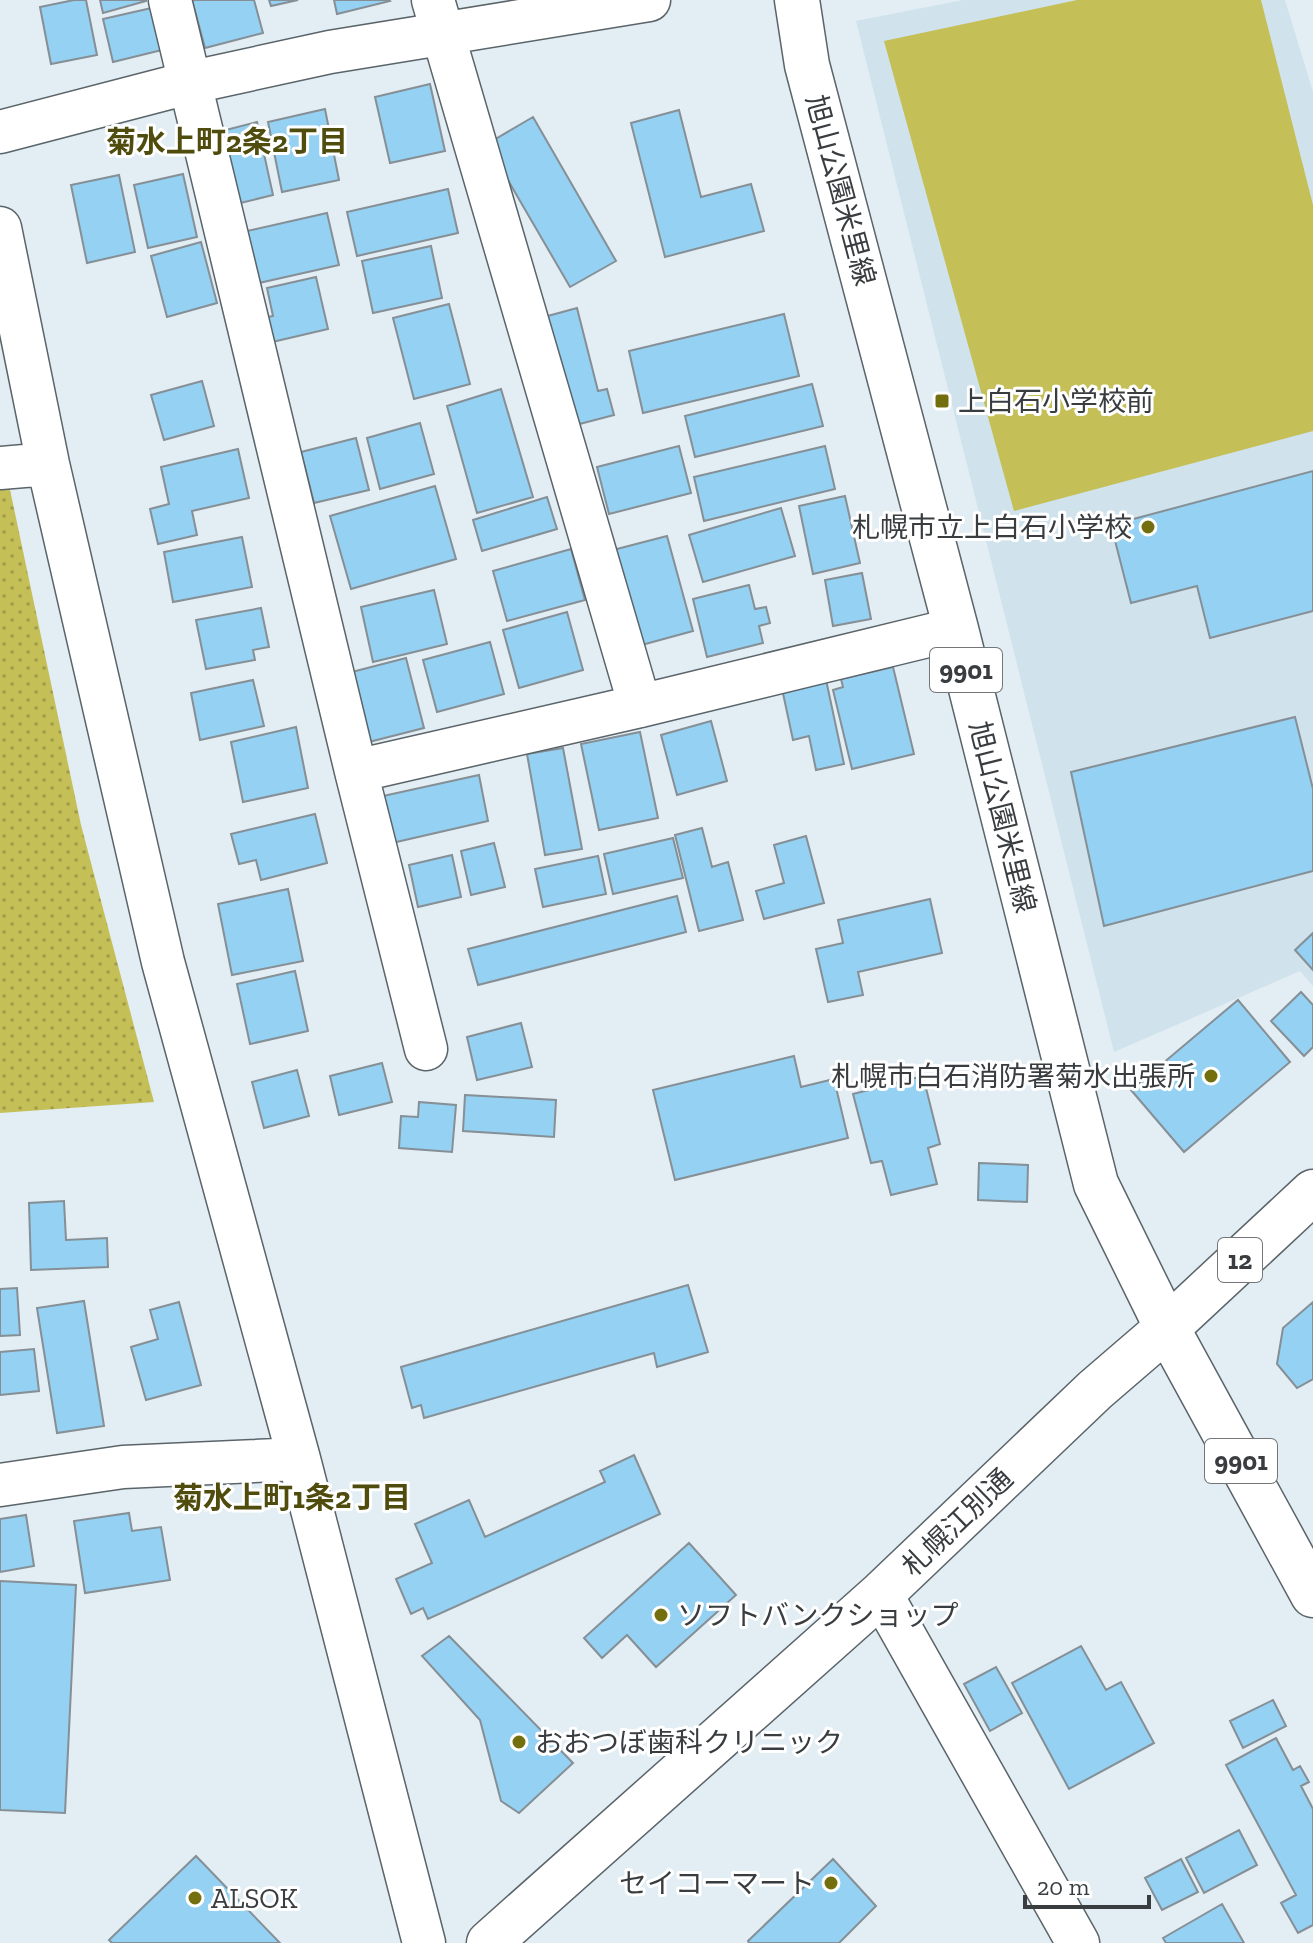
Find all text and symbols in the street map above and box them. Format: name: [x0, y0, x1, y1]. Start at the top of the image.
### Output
street label: 旭山公園米里線: [799, 91, 882, 289]
district label: 菊水上町2条2丁目: [106, 124, 348, 160]
place label: 上白石小学校前: [958, 385, 1154, 418]
marker: 上白石小学校前: [933, 392, 951, 410]
place label: 札幌市立上白石小学校: [852, 511, 1132, 544]
marker: 札幌市立上白石小学校: [1139, 518, 1157, 536]
road number: 9901: [930, 648, 1002, 692]
street label: 旭山公園米里線: [963, 718, 1042, 916]
place label: 札幌市白石消防署菊水出張所: [831, 1060, 1195, 1093]
marker: 札幌市白石消防署菊水出張所: [1202, 1067, 1220, 1085]
road number: 12: [1218, 1238, 1262, 1282]
road number: 9901: [1205, 1439, 1277, 1483]
street label: 札幌江別通: [896, 1462, 1019, 1583]
district label: 菊水上町1条2丁目: [173, 1480, 411, 1516]
place label: ソフトバンクショップ: [677, 1599, 958, 1632]
marker: ソフトバンクショップ: [652, 1606, 670, 1624]
place label: おおつぼ歯科クリニック: [535, 1726, 843, 1759]
marker: おおつぼ歯科クリニック: [510, 1733, 528, 1751]
scale bar: [1025, 1859, 1149, 1909]
place label: セイコーマート: [619, 1867, 815, 1900]
text: 20 m: [1037, 1872, 1090, 1901]
marker: セイコーマート: [822, 1874, 840, 1892]
place label: ALSOK: [211, 1882, 297, 1915]
marker: ALSOK: [186, 1889, 204, 1907]

